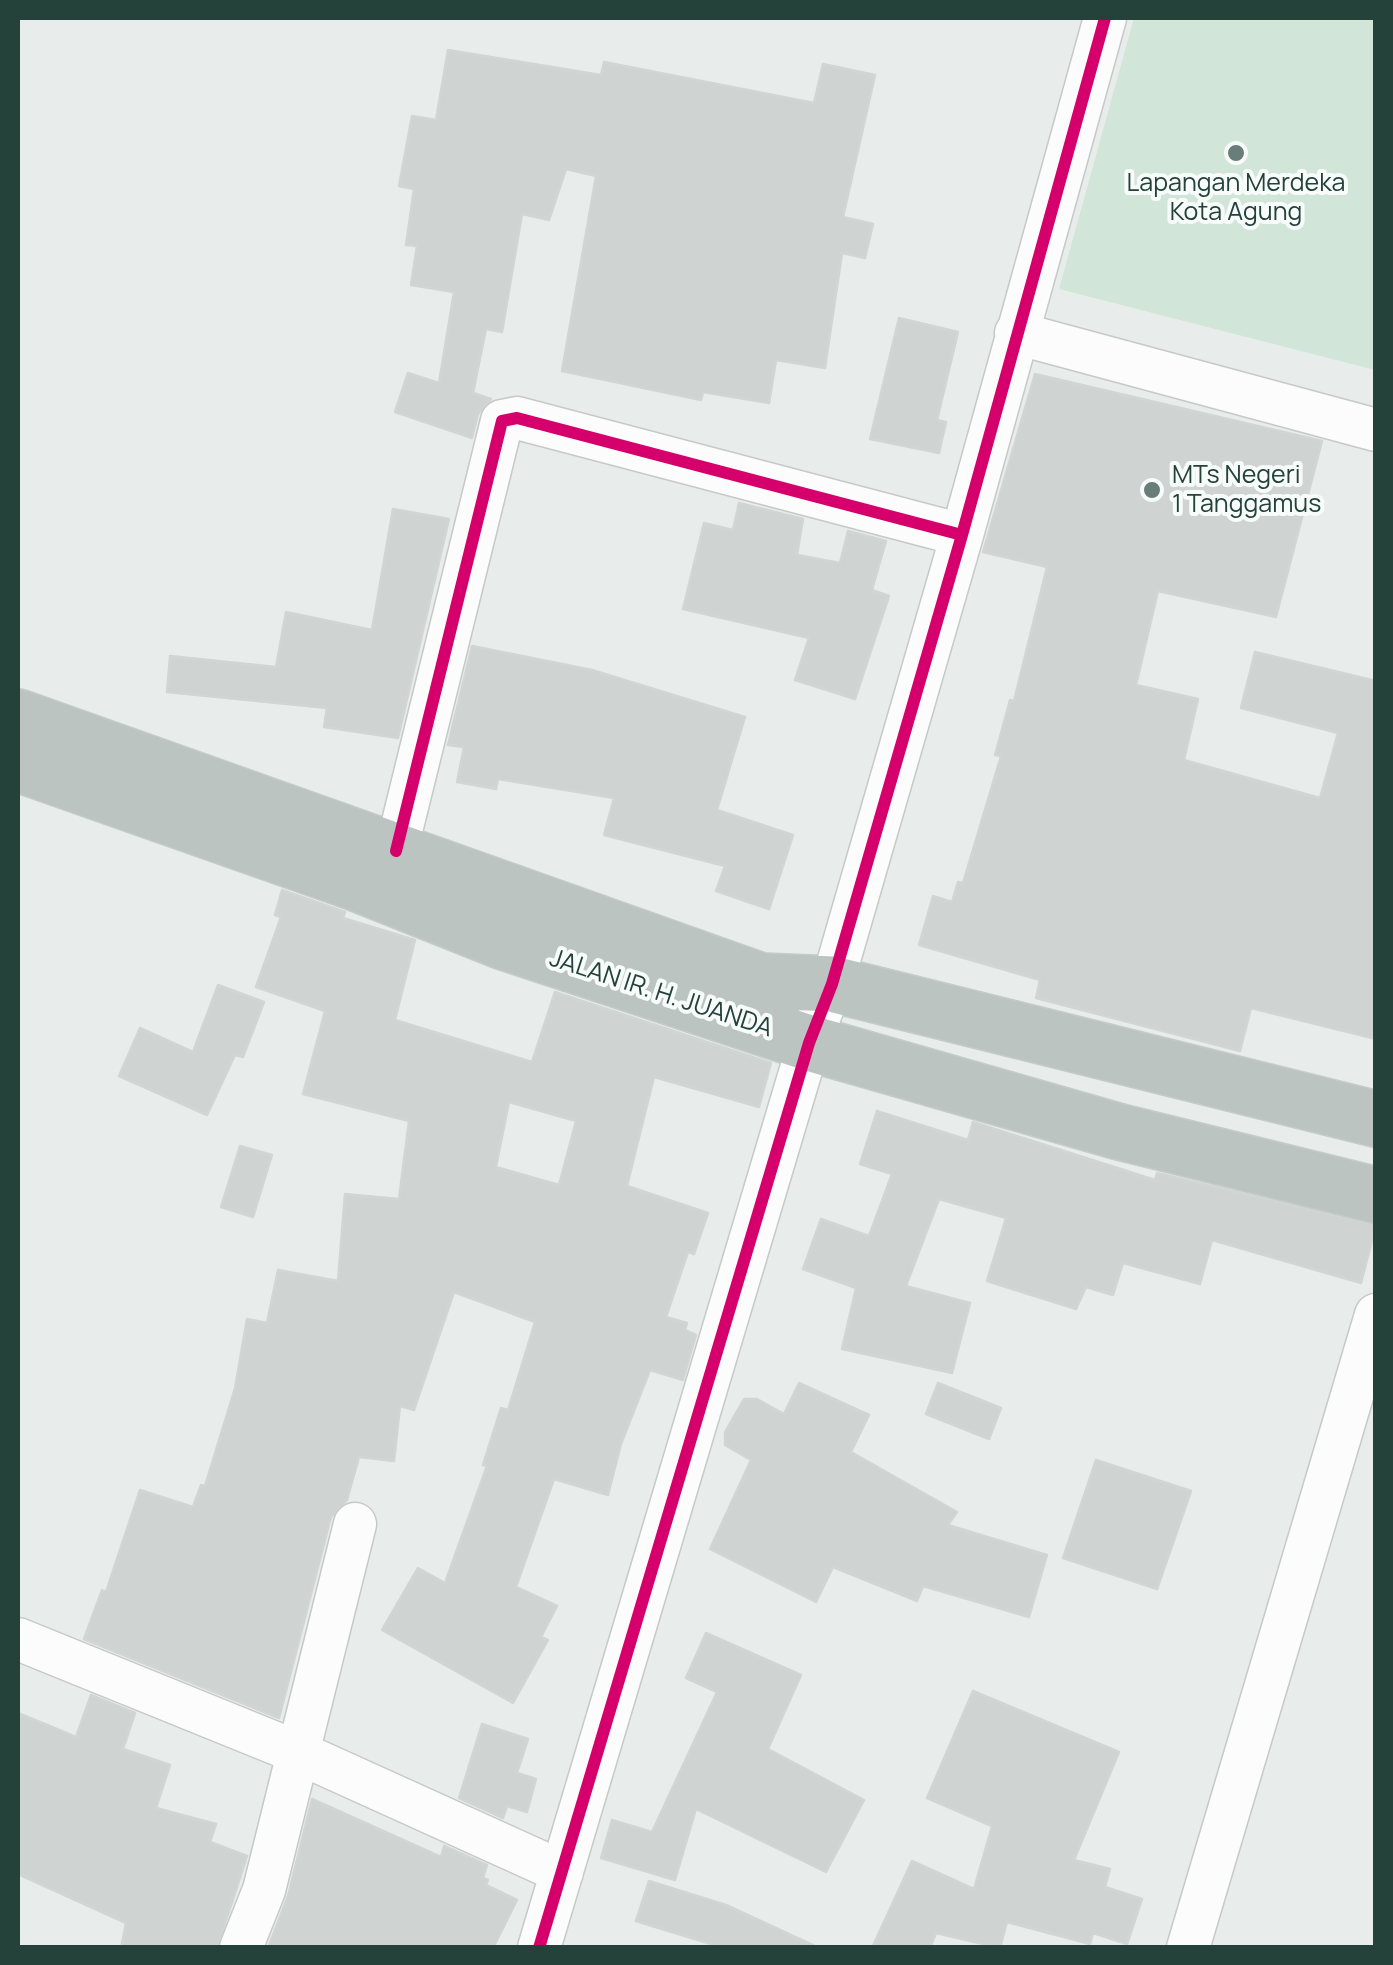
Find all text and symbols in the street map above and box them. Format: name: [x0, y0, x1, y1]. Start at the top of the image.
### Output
marker: Lapangan Merdeka Kota Agung: [1225, 142, 1247, 164]
place label: Lapangan Merdeka Kota Agung: [1127, 169, 1345, 228]
place label: MTs Negeri 1 Tanggamus: [1172, 461, 1321, 520]
marker: MTs Negeri 1 Tanggamus: [1141, 479, 1163, 501]
street label: JALAN IR. H. JUANDA: [546, 944, 776, 1044]

